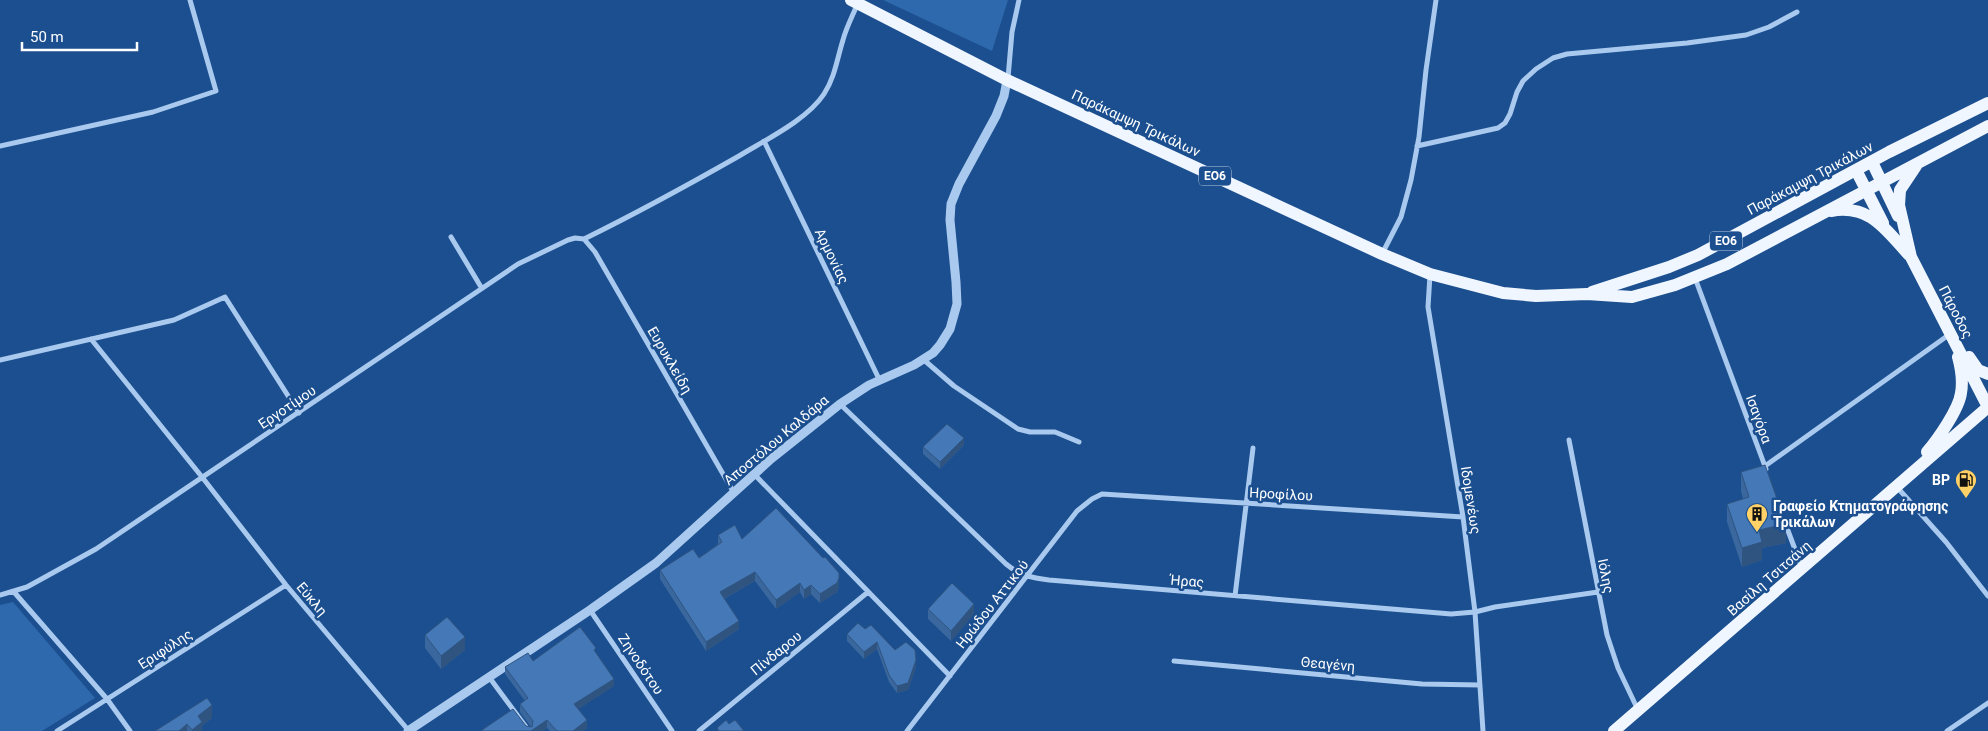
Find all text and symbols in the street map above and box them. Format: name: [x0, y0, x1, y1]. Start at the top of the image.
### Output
scale bar: [22, 20, 138, 52]
text: 50 m: [30, 28, 64, 46]
street label: Παράκαμψη Τρικάλων: [1069, 86, 1203, 161]
street label: Παράκαμψη Τρικάλων: [1744, 138, 1876, 219]
road number: ΕΟ6: [1199, 167, 1231, 186]
street label: Αρμονίας: [812, 226, 852, 286]
road number: ΕΟ6: [1710, 232, 1742, 250]
street label: Πάροδος: [1936, 283, 1976, 341]
street label: Ευρυκλείδη: [644, 324, 696, 396]
street label: Εργοτίμου: [255, 382, 319, 432]
street label: Αποστόλου Καλδάρα: [720, 392, 832, 488]
street label: Ισαγόρα: [1743, 393, 1775, 445]
street label: Ιδομενέως: [1458, 465, 1484, 535]
fuel station icon: BP: [1954, 468, 1978, 499]
place label: BP: [1932, 472, 1950, 488]
street label: Ηροφίλου: [1249, 484, 1313, 505]
place label: Γραφείο Κτηματογράφησης Τρικάλων: [1773, 498, 1948, 530]
building icon: Γραφείο Κτηματογράφησης Τρικάλων: [1745, 502, 1769, 533]
street label: Βασίλη Τσιτσάνη: [1724, 537, 1814, 619]
street label: Ηρώδου Αττικού: [952, 557, 1032, 651]
street label: Ιόλης: [1595, 557, 1617, 595]
street label: Ήρας: [1168, 571, 1205, 590]
street label: Εύκλη: [293, 579, 331, 619]
street label: Εριφύλης: [135, 626, 195, 673]
street label: Πίνδαρου: [747, 628, 805, 678]
street label: Ζηνοδότου: [615, 631, 667, 697]
street label: Θεαγένη: [1300, 654, 1356, 674]

